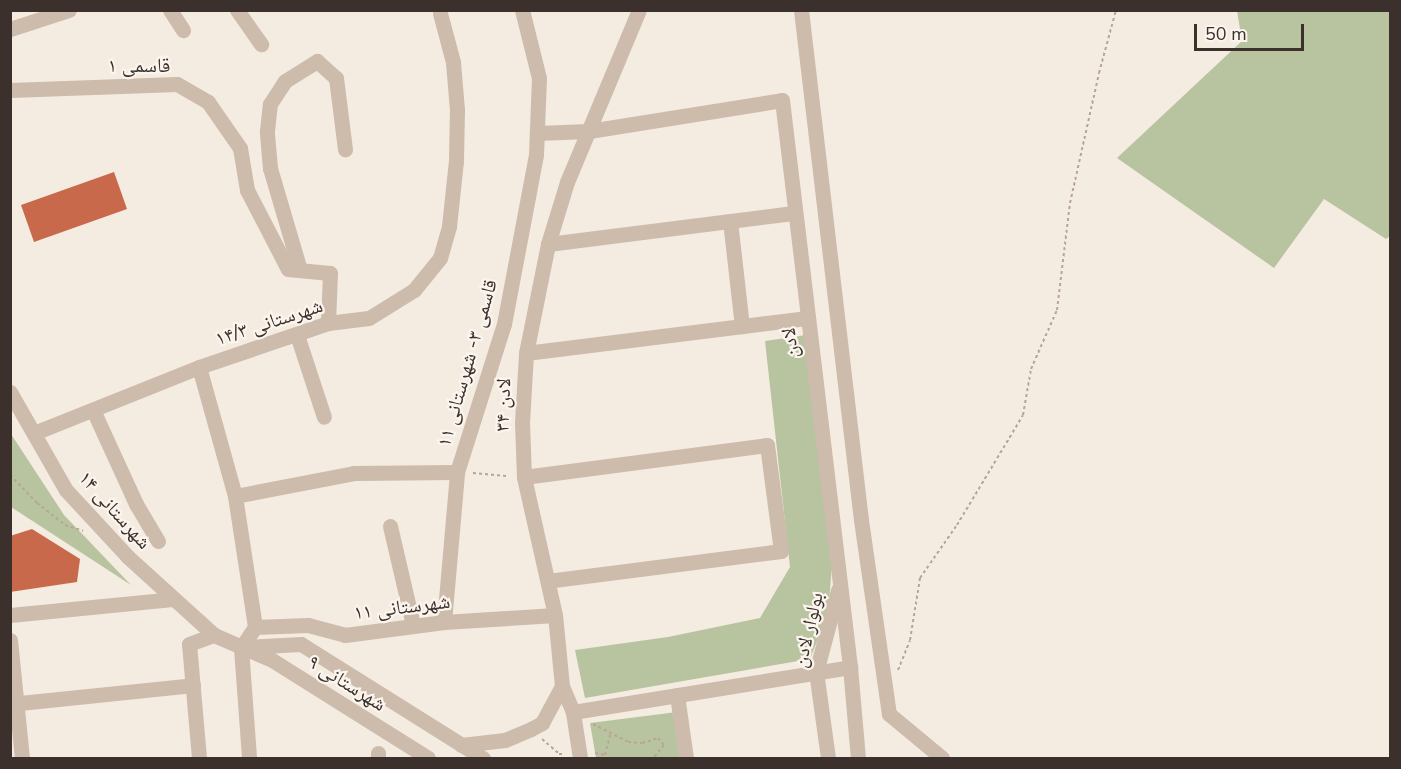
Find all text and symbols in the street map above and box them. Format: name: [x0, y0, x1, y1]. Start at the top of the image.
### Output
scale bar: [1197, 12, 1306, 50]
text: 50 m: [1205, 22, 1247, 46]
street label: قاسمی ۱: [108, 53, 170, 77]
street label: قاسمی ۳- شهرستانی ۱۱: [432, 277, 502, 449]
street label: شهرستانی ۱۴/۳: [212, 293, 326, 351]
street label: لادن: [776, 326, 804, 360]
street label: لادن ۳۴: [490, 378, 516, 432]
street label: شهرستانی ۱۴: [74, 466, 156, 554]
street label: شهرستانی ۱۱: [353, 589, 451, 625]
street label: بولوار لادن: [788, 590, 828, 670]
street label: شهرستانی ۹: [303, 650, 391, 716]

